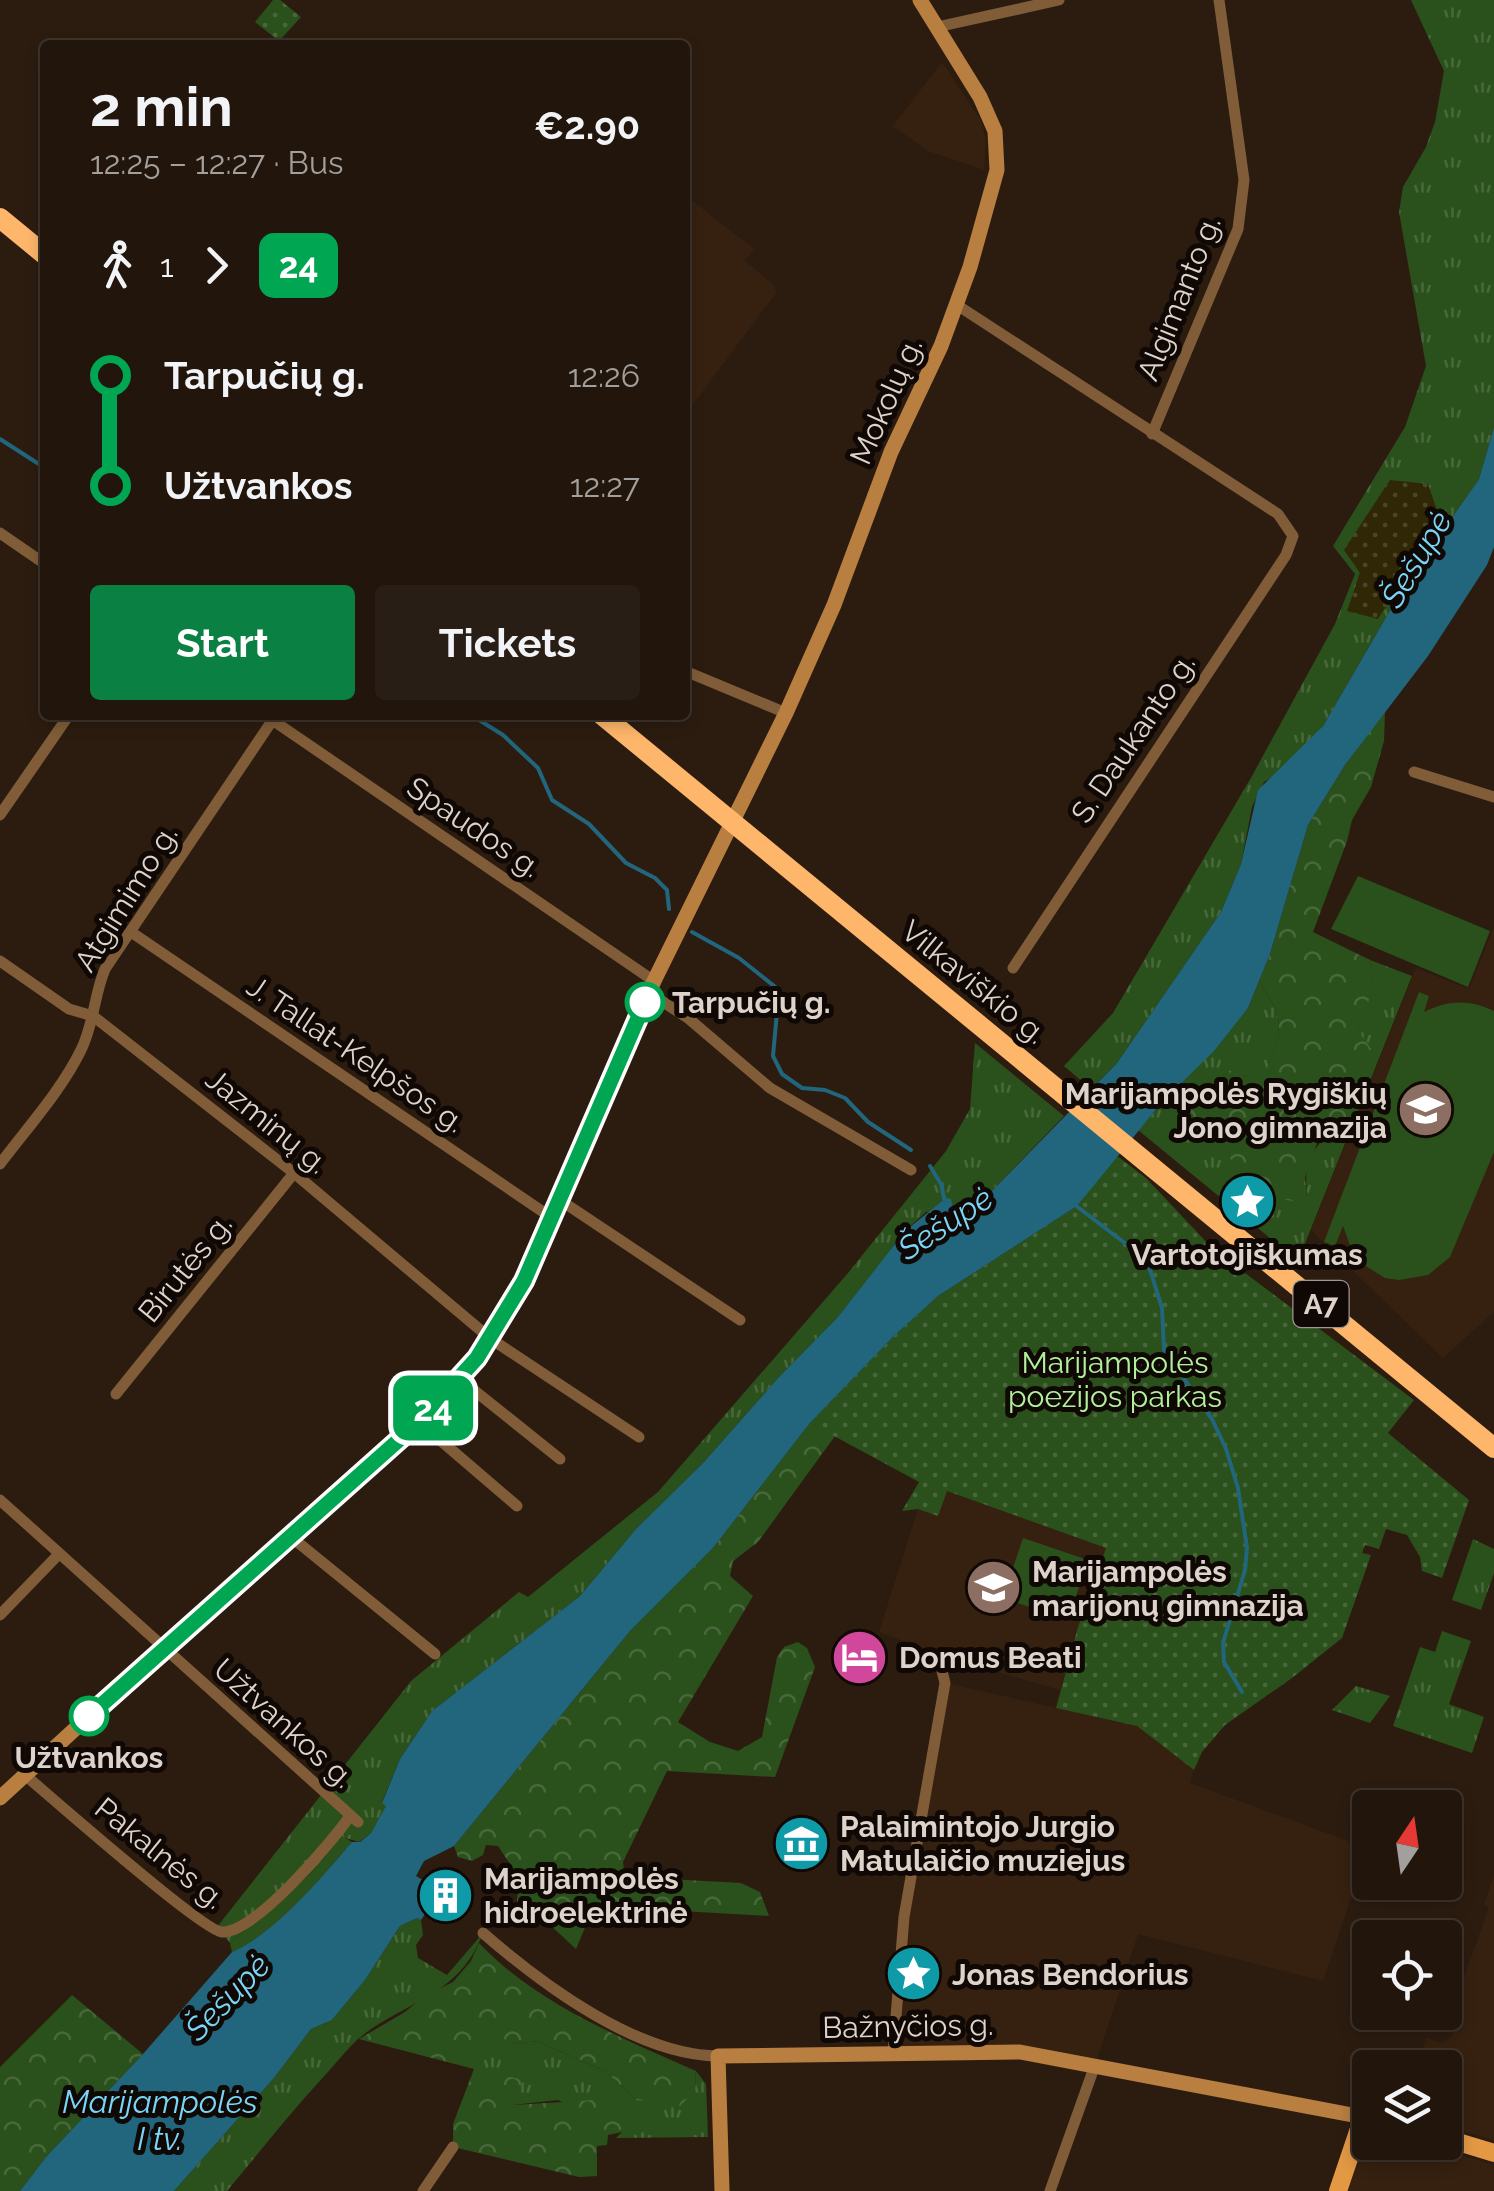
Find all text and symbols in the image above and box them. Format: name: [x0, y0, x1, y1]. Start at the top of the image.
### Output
text: 2 min: [90, 74, 233, 139]
text: €2.90: [534, 103, 640, 148]
text: 12:25 – 12:27 · Bus: [90, 144, 343, 181]
street label: Algimanto g.: [1130, 211, 1228, 385]
icon: walk: [90, 238, 145, 293]
icon: forward: [189, 238, 244, 293]
text: 24: [279, 245, 318, 286]
text: 1: [160, 247, 174, 284]
street label: Mokolų g.: [843, 332, 929, 470]
text: Tarpučių g.: [164, 353, 365, 398]
text: 12:26: [568, 357, 640, 394]
text: Užtvankos: [164, 463, 353, 508]
text: 12:27: [570, 467, 640, 504]
water label: Šešupė: [1373, 504, 1459, 614]
button: Start: [90, 585, 355, 700]
button: Tickets: [375, 585, 640, 700]
street label: S. Daukanto g.: [1064, 647, 1202, 829]
street label: Spaudos g.: [400, 770, 548, 884]
street label: Atgimimo g.: [67, 818, 185, 978]
street label: Vilkaviškio g.: [895, 913, 1053, 1051]
street label: J. Tallat-Kelpšos g.: [241, 968, 471, 1140]
marker: Tarpučių g.: [626, 983, 664, 1021]
place label: Tarpučių g.: [672, 985, 830, 1020]
street label: Jazminų g.: [199, 1061, 335, 1181]
place label: Marijampolės Rygiškių Jono gimnazija: [1065, 1076, 1387, 1145]
school or university icon: Marijampolės Rygiškių Jono gimnazija: [1396, 1080, 1456, 1140]
place icon: Vartotojiškumas: [1217, 1171, 1277, 1231]
water label: Šešupė: [890, 1179, 999, 1268]
street label: Birutės g.: [131, 1207, 239, 1329]
place label: Vartotojiškumas: [1131, 1237, 1363, 1272]
road number: A7: [1294, 1281, 1348, 1327]
park label: Marijampolės poezijos parkas: [1008, 1345, 1222, 1414]
line badge: 24: [388, 1376, 478, 1440]
text: 24: [413, 1388, 453, 1429]
place label: Marijampolės marijonų gimnazija: [1032, 1554, 1304, 1623]
school or university icon: Marijampolės marijonų gimnazija: [963, 1558, 1023, 1618]
hotel icon: Domus Beati: [830, 1627, 890, 1687]
place label: Domus Beati: [899, 1640, 1082, 1675]
street label: Užtvankos g.: [207, 1651, 361, 1795]
marker: Užtvankos: [70, 1697, 108, 1735]
place label: Užtvankos: [15, 1740, 163, 1775]
street label: Pakalnės g.: [88, 1790, 232, 1916]
north arrow: [1352, 1790, 1462, 1900]
map controls: [1352, 1790, 1462, 2160]
place label: Palaimintojo Jurgio Matulaičio muziejus: [840, 1809, 1125, 1878]
museum icon: Palaimintojo Jurgio Matulaičio muziejus: [771, 1813, 831, 1873]
place label: Marijampolės hidroelektrinė: [484, 1861, 688, 1930]
building icon: Marijampolės hidroelektrinė: [415, 1865, 475, 1925]
button: locate: [1352, 1920, 1462, 2030]
place icon: Jonas Bendorius: [883, 1944, 943, 2004]
water label: Šešupė: [176, 1946, 277, 2048]
place label: Jonas Bendorius: [952, 1957, 1189, 1992]
street label: Bažnyčios g.: [822, 2007, 994, 2045]
button: layers: [1352, 2050, 1462, 2160]
water label: Marijampolės I tv.: [62, 2083, 258, 2157]

